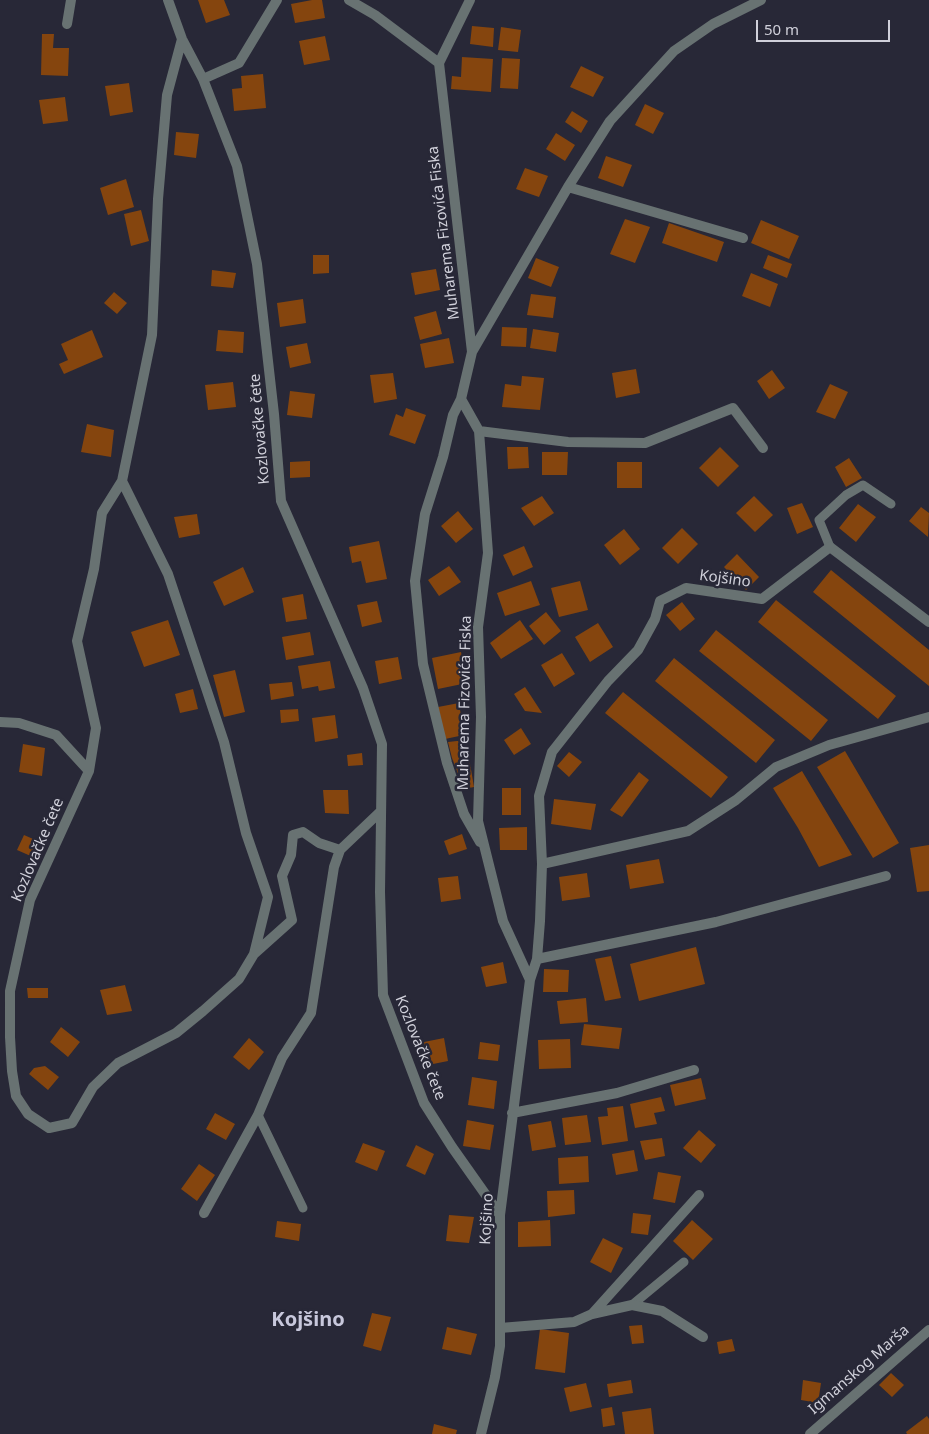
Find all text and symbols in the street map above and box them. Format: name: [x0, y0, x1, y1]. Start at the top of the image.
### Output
scale bar: [759, 10, 893, 42]
text: 50 m: [764, 19, 799, 39]
street label: Muharema Fizovića Fiska: [424, 145, 464, 321]
street label: Kozlovačke čete: [246, 373, 274, 485]
street label: Kojšino: [698, 566, 752, 592]
street label: Muharema Fizovića Fiska: [454, 615, 476, 791]
street label: Kozlovačke čete: [8, 795, 68, 905]
street label: Kozlovačke čete: [391, 993, 449, 1103]
street label: Kojšino: [477, 1193, 497, 1245]
district label: Kojšino: [271, 1308, 345, 1332]
street label: Igmanskog Marša: [805, 1321, 913, 1419]

